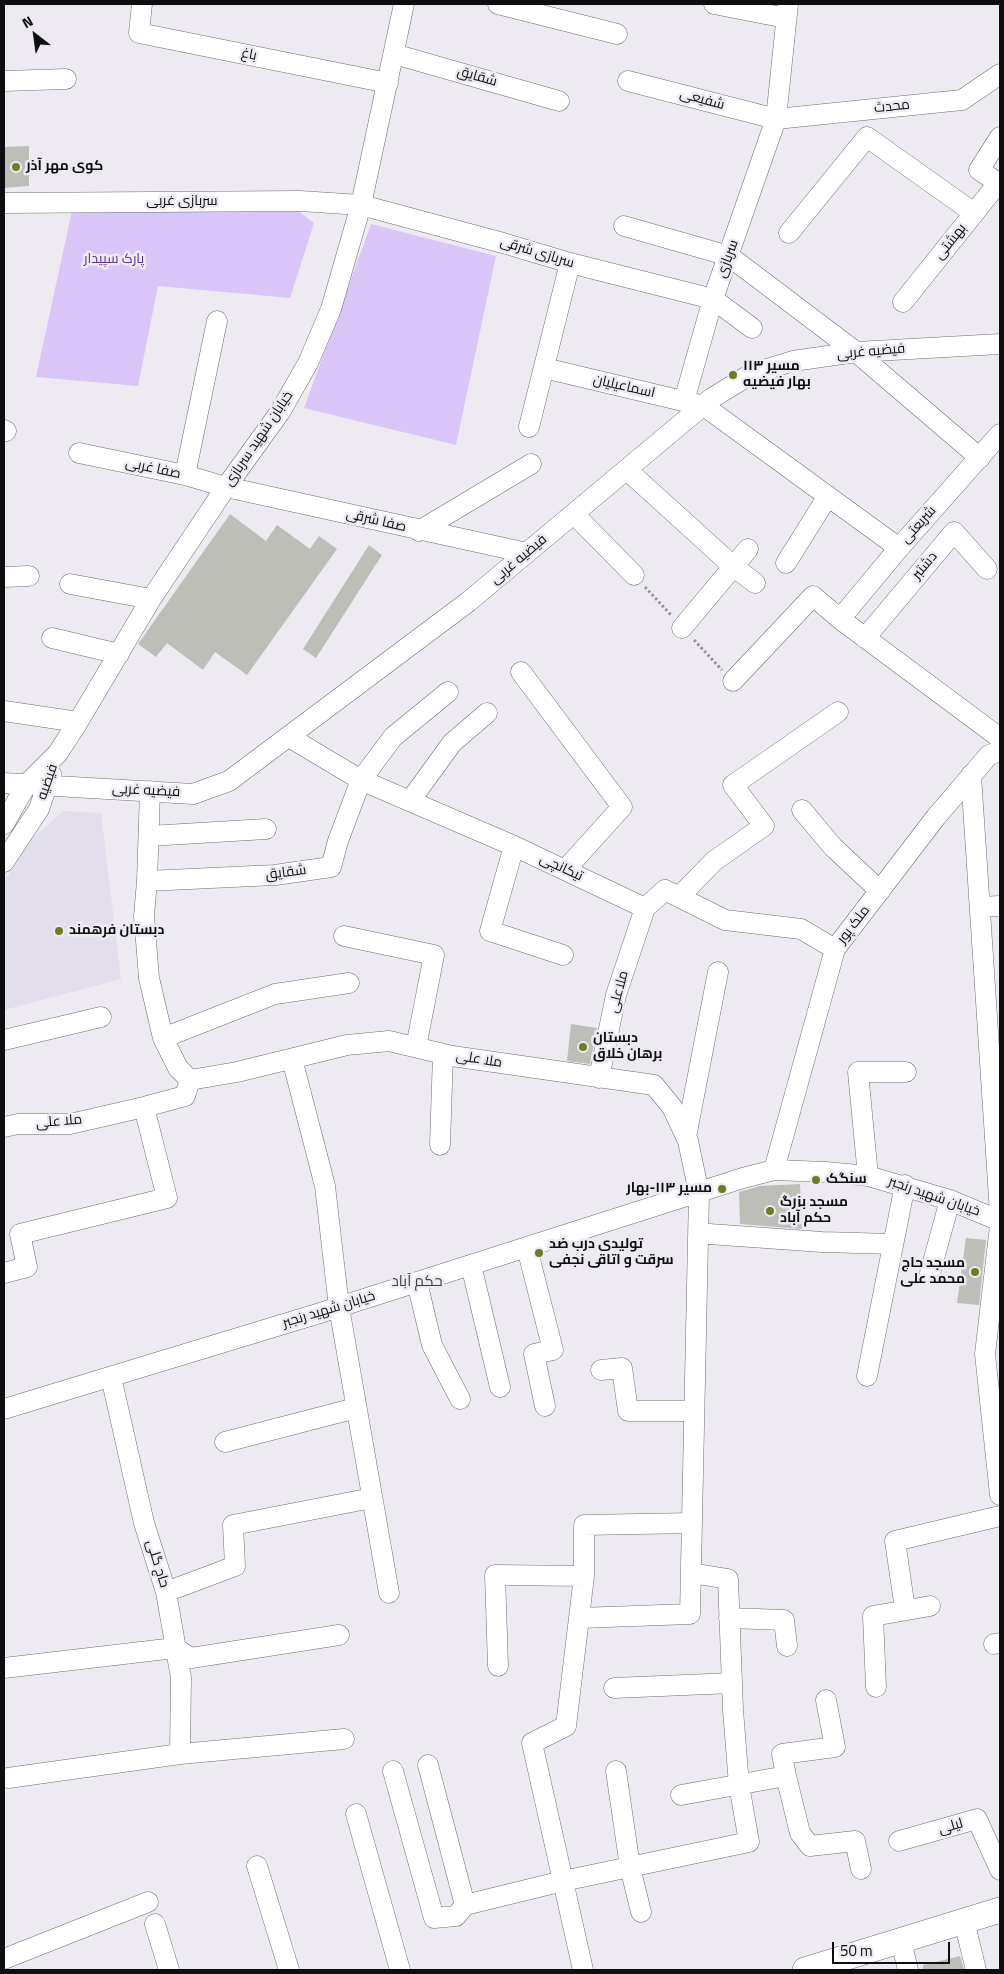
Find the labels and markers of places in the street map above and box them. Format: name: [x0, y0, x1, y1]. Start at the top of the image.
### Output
place label: کوی مهر آذر: [26, 159, 103, 175]
marker: کوی مهر آذر: [10, 161, 22, 173]
place label: مسیر ۱۱۳ بهار فیضیه: [743, 359, 811, 392]
marker: مسیر ۱۱۳ بهار فیضیه: [727, 369, 739, 381]
place label: دبستان فرهمند: [69, 923, 164, 939]
marker: دبستان فرهمند: [53, 925, 65, 937]
place label: دبستان برهان خلاق: [593, 1031, 662, 1064]
marker: دبستان برهان خلاق: [577, 1041, 589, 1053]
place label: سنگک: [826, 1172, 867, 1188]
marker: سنگک: [810, 1174, 822, 1186]
place label: مسیر ۱۱۳-بهار: [626, 1181, 712, 1197]
marker: مسیر ۱۱۳-بهار: [716, 1183, 728, 1195]
place label: مسجد بزرگ حکم آباد: [780, 1195, 848, 1228]
marker: مسجد بزرگ حکم آباد: [764, 1205, 776, 1217]
place label: تولیدی درب ضد سرقت و اتاقی نجفی: [549, 1237, 674, 1270]
marker: تولیدی درب ضد سرقت و اتاقی نجفی: [533, 1247, 545, 1259]
place label: مسجد حاج محمد علی: [900, 1256, 965, 1288]
marker: مسجد حاج محمد علی: [969, 1266, 981, 1278]

